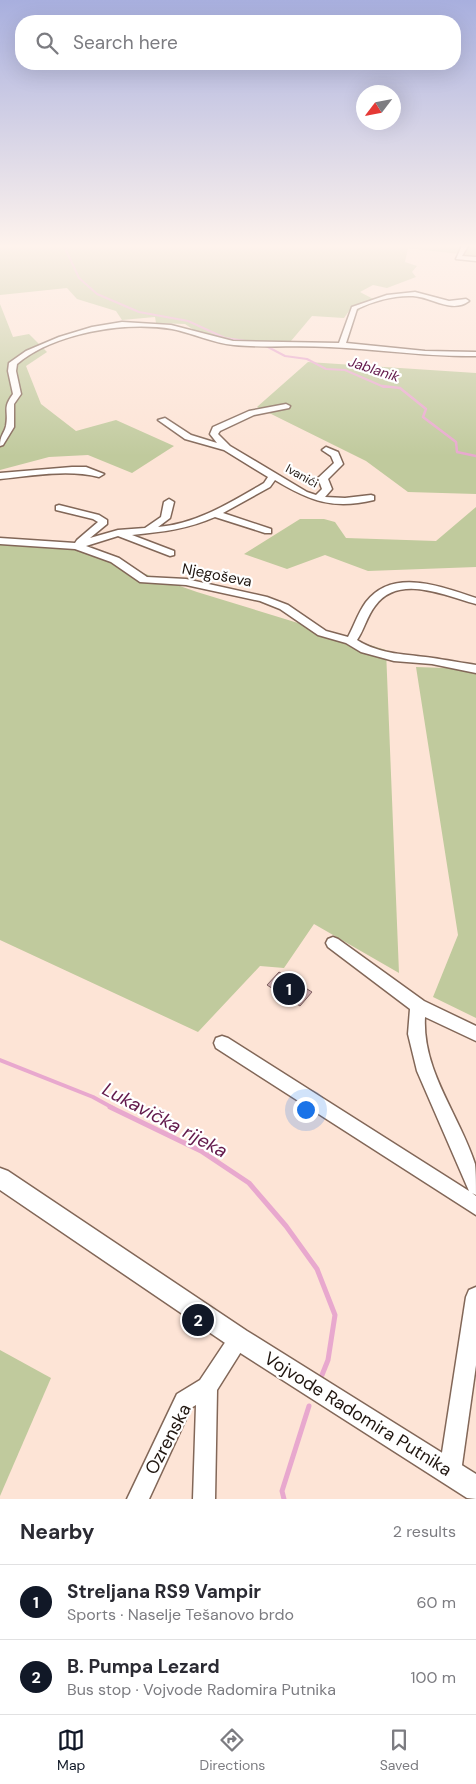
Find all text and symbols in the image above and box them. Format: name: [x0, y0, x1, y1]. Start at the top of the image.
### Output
search box: [15, 15, 461, 70]
icon: search: [33, 29, 61, 57]
text: Search here: [73, 30, 178, 55]
north arrow: [356, 85, 401, 130]
water label: Jablanik: [346, 352, 403, 386]
street label: Ivanići: [283, 461, 321, 492]
street label: Njegoševa: [180, 558, 254, 592]
pin: 1: [273, 970, 305, 1008]
water label: Lukavička rijeka: [98, 1077, 232, 1163]
your location: [293, 1097, 319, 1123]
pin: 2: [182, 1301, 214, 1339]
street label: Vojvode Radomira Putnika: [260, 1346, 456, 1482]
street label: Ozrenska: [139, 1399, 197, 1479]
text: Nearby: [20, 1518, 94, 1546]
text: 2 results: [393, 1521, 456, 1542]
text: Streljana RS9 Vampir: [67, 1579, 261, 1604]
text: 1: [33, 1592, 39, 1613]
text: 60 m: [416, 1592, 456, 1613]
text: Sports · Naselje Tešanovo brdo: [67, 1604, 294, 1625]
text: B. Pumpa Lezard: [67, 1654, 220, 1679]
text: 2: [31, 1667, 41, 1688]
text: 100 m: [411, 1667, 456, 1688]
text: Bus stop · Vojvode Radomira Putnika: [67, 1679, 336, 1700]
tab: Map: [57, 1726, 85, 1774]
tab: Directions: [200, 1726, 265, 1774]
tab: Saved: [380, 1726, 419, 1774]

